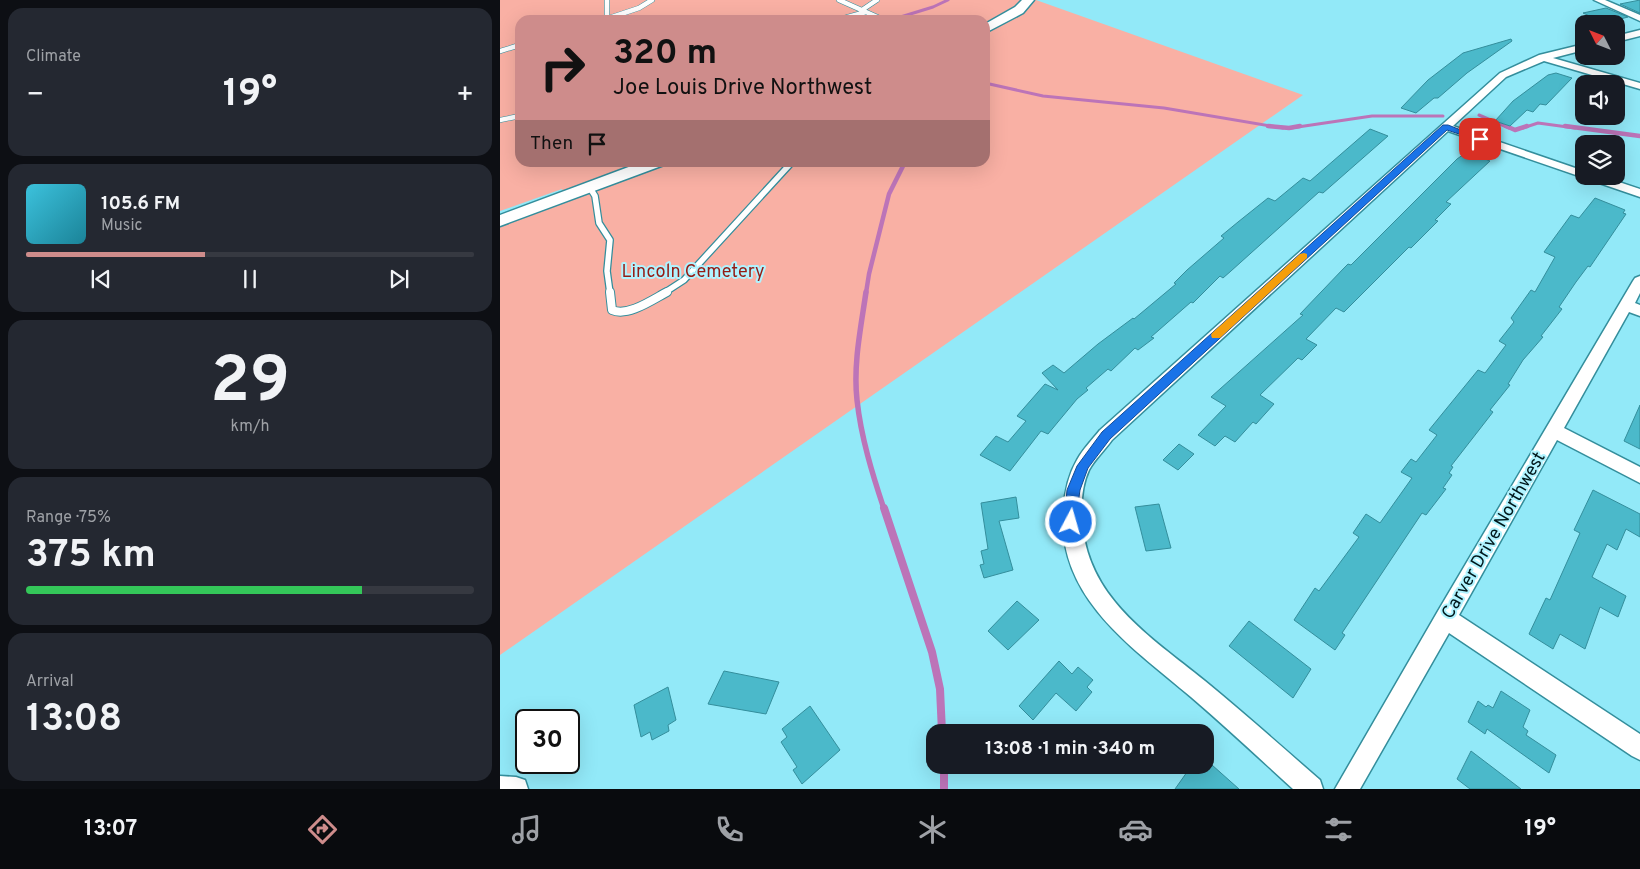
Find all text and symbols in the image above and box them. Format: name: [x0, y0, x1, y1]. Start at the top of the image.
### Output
north arrow: [1575, 15, 1625, 65]
map controls: [1575, 15, 1625, 185]
text: 320 m: [613, 32, 717, 76]
icon: right: [530, 35, 595, 100]
text: Climate: [26, 47, 81, 67]
text: 19°: [223, 71, 277, 120]
text: Joe Louis Drive Northwest: [613, 75, 872, 102]
button: sound: [1575, 75, 1625, 125]
text: −: [26, 78, 44, 114]
text: +: [456, 78, 474, 114]
pin: [1459, 118, 1501, 160]
icon: arrive: [1466, 125, 1494, 153]
icon: arrive: [583, 130, 611, 158]
text: Then: [530, 132, 573, 156]
button: layers: [1575, 135, 1625, 185]
text: 105.6 FM: [101, 192, 180, 216]
text: Music: [101, 216, 142, 236]
park label: Lincoln Cemetery: [621, 261, 765, 284]
icon: previous: [87, 265, 115, 293]
icon: pause: [236, 265, 264, 293]
icon: next: [385, 265, 413, 293]
text: 29: [210, 343, 290, 425]
text: km/h: [231, 417, 269, 437]
street label: Carver Drive Northwest: [1437, 448, 1552, 623]
position arrow: [1044, 495, 1096, 547]
text: Range · 75%: [26, 508, 111, 528]
text: 375 km: [26, 532, 156, 581]
text: Arrival: [26, 672, 74, 692]
text: 13:08: [26, 696, 122, 745]
speed limit sign: 30: [515, 709, 580, 774]
text: 13:08 · 1 min · 340 m: [985, 737, 1155, 761]
icon: directions: [305, 812, 340, 847]
icon: music: [509, 812, 544, 847]
icon: phone: [712, 812, 747, 847]
icon: climate: [915, 812, 950, 847]
icon: car: [1118, 812, 1153, 847]
icon: filters: [1321, 812, 1356, 847]
text: 13:07: [84, 816, 137, 843]
text: 19°: [1524, 816, 1556, 843]

